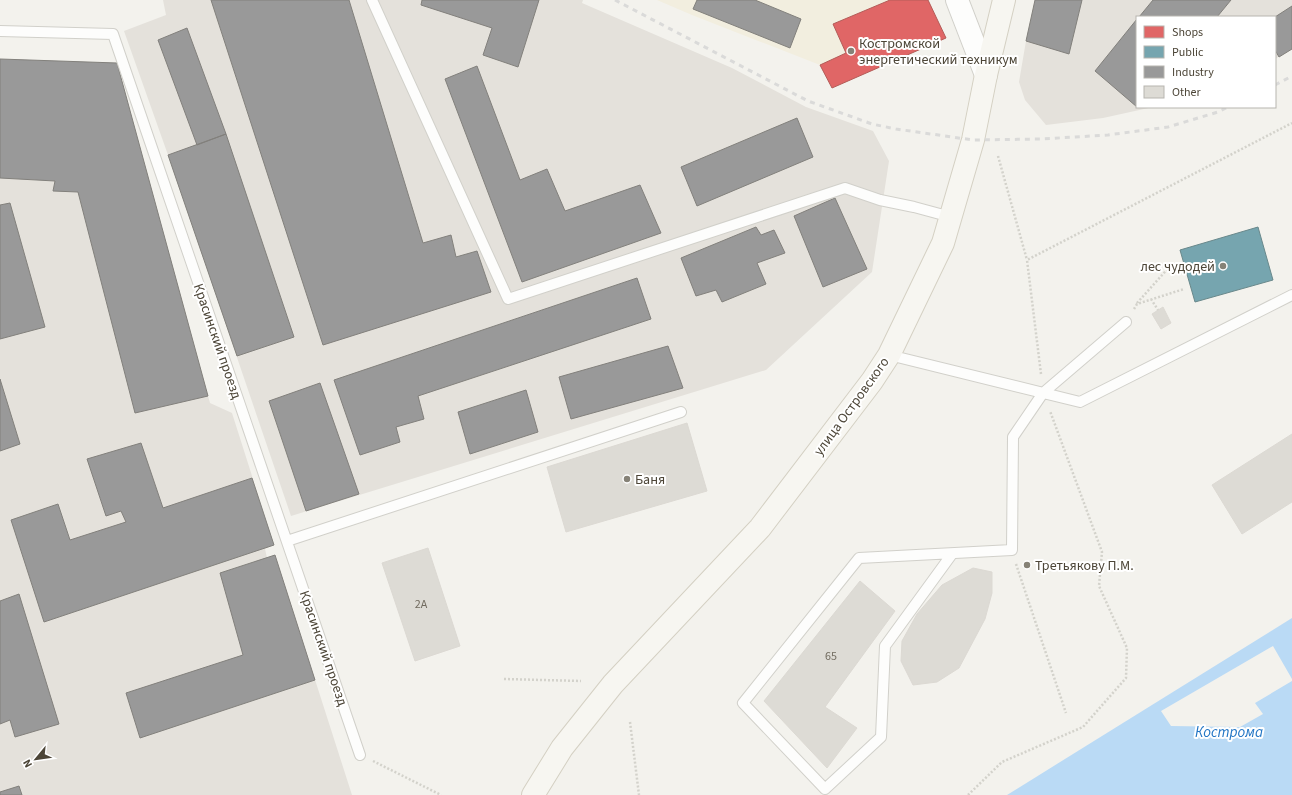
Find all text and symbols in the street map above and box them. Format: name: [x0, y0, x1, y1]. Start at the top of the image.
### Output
legend: [1136, 16, 1276, 108]
text: Shops: [1172, 24, 1203, 41]
place label: Костромской энергетический техникум: [859, 34, 1018, 70]
text: Public: [1172, 44, 1204, 61]
marker: Костромской энергетический техникум: [846, 46, 856, 56]
text: Industry: [1172, 64, 1214, 81]
text: Other: [1172, 84, 1202, 101]
place label: лес чудодей: [1140, 257, 1215, 277]
marker: лес чудодей: [1218, 261, 1228, 271]
street label: Красинский проезд: [188, 281, 246, 402]
street label: улица Островского: [809, 353, 894, 460]
place label: Баня: [635, 470, 665, 490]
marker: Баня: [622, 474, 632, 484]
place label: Третьякову П.М.: [1035, 556, 1134, 576]
marker: Третьякову П.М.: [1022, 560, 1032, 570]
street label: Красинский проезд: [294, 588, 352, 709]
house number: 2А: [415, 596, 428, 613]
house number: 65: [825, 648, 837, 665]
water label: Кострома: [1195, 722, 1263, 743]
north arrow: [16, 739, 56, 779]
text: N: [19, 757, 36, 770]

